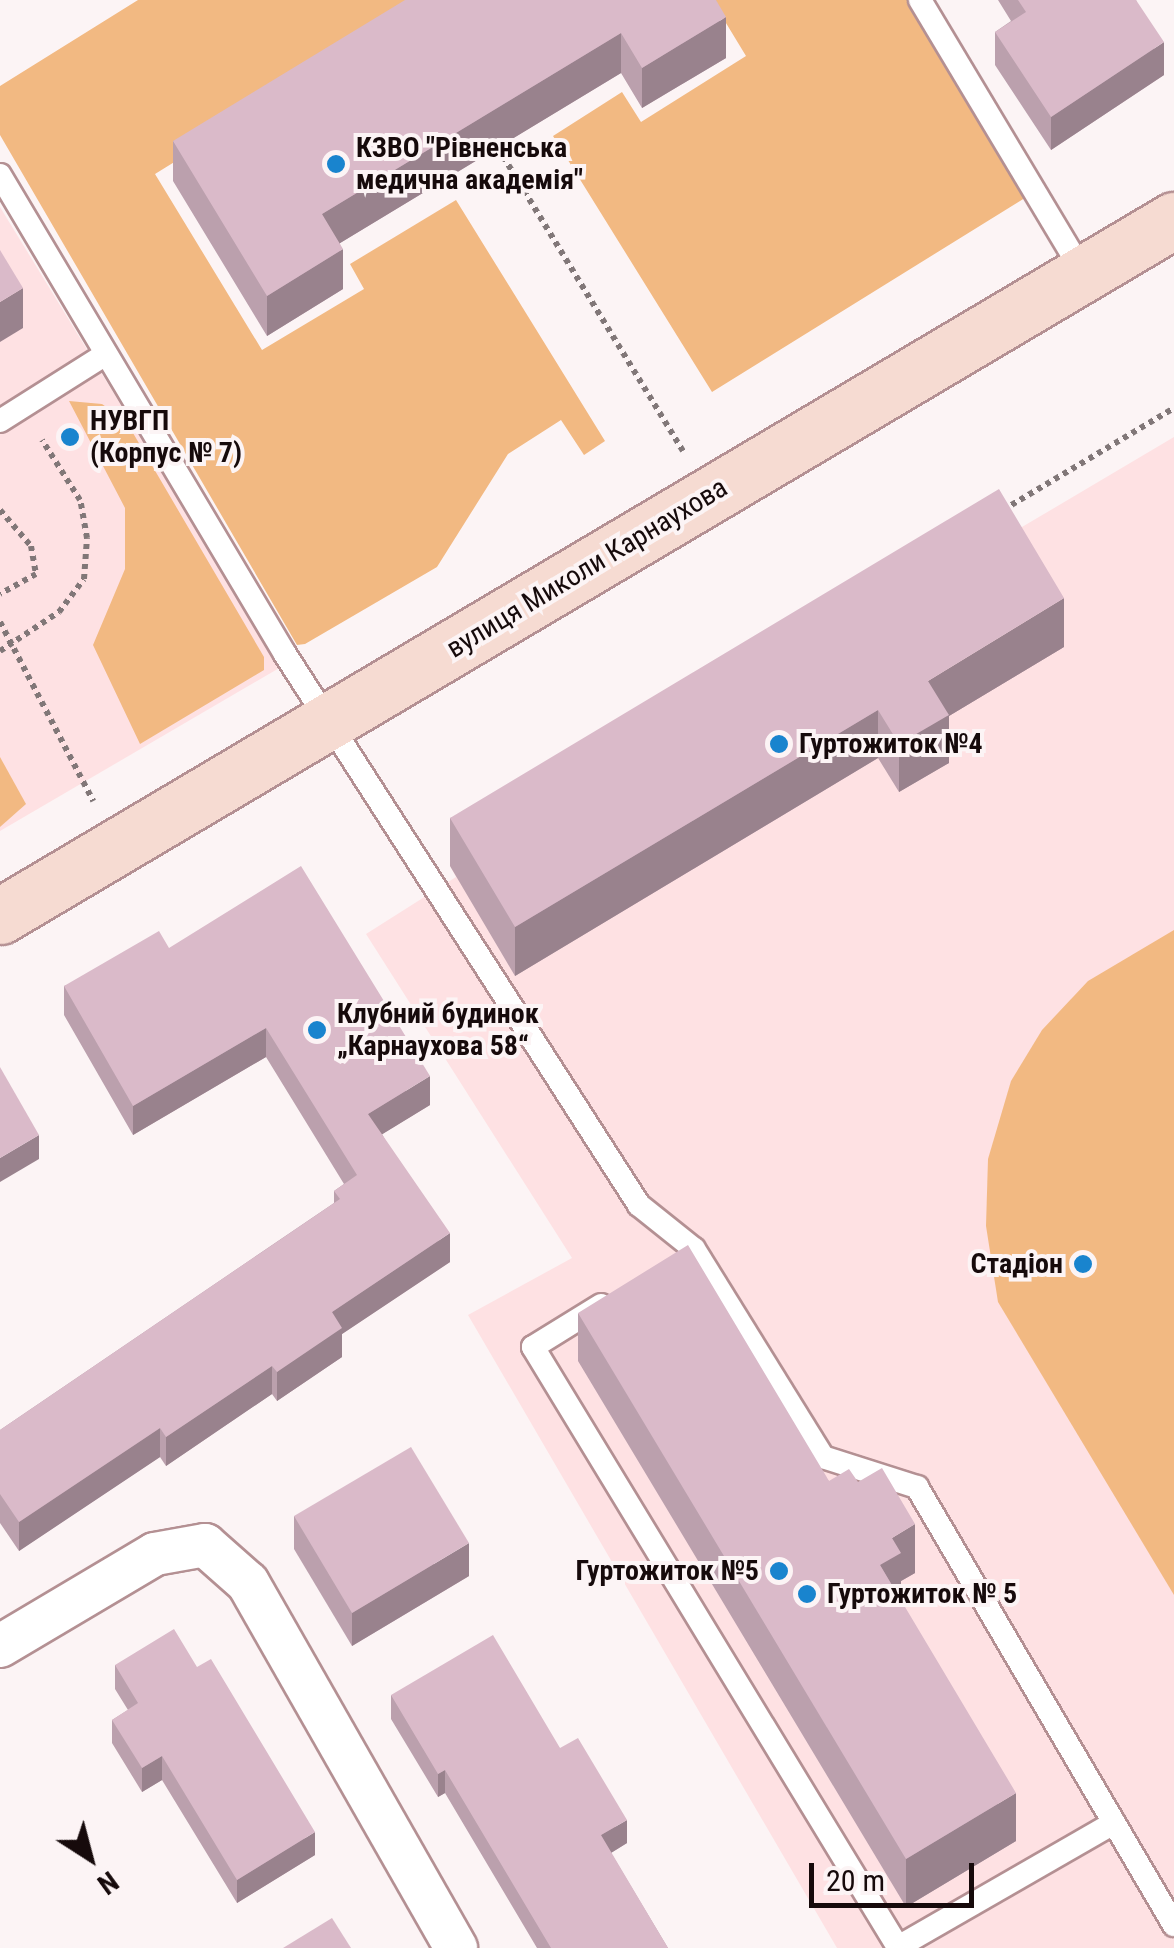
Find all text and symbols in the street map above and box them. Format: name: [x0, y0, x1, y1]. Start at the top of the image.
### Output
place label: КЗВО "Рівненська медична академія": [356, 131, 583, 197]
marker: КЗВО "Рівненська медична академія": [325, 153, 347, 175]
place label: НУВГП (Корпус № 7): [90, 404, 242, 470]
marker: НУВГП (Корпус № 7): [59, 426, 81, 448]
street label: вулиця Миколи Карнаухова: [441, 471, 733, 665]
place label: Гуртожиток №4: [799, 727, 983, 761]
marker: Гуртожиток №4: [768, 733, 790, 755]
place label: Клубний будинок „Карнаухова 58“: [337, 997, 539, 1063]
marker: Клубний будинок „Карнаухова 58“: [306, 1019, 328, 1041]
place label: Стадіон: [971, 1247, 1063, 1281]
marker: Стадіон: [1072, 1253, 1094, 1275]
place label: Гуртожиток №5: [575, 1554, 759, 1588]
marker: Гуртожиток №5: [768, 1560, 790, 1582]
place label: Гуртожиток № 5: [827, 1577, 1017, 1611]
marker: Гуртожиток № 5: [796, 1583, 818, 1605]
north arrow: [40, 1808, 140, 1908]
scale bar: [814, 1843, 979, 1905]
text: 20 m: [826, 1863, 885, 1898]
text: N: [91, 1864, 125, 1901]

